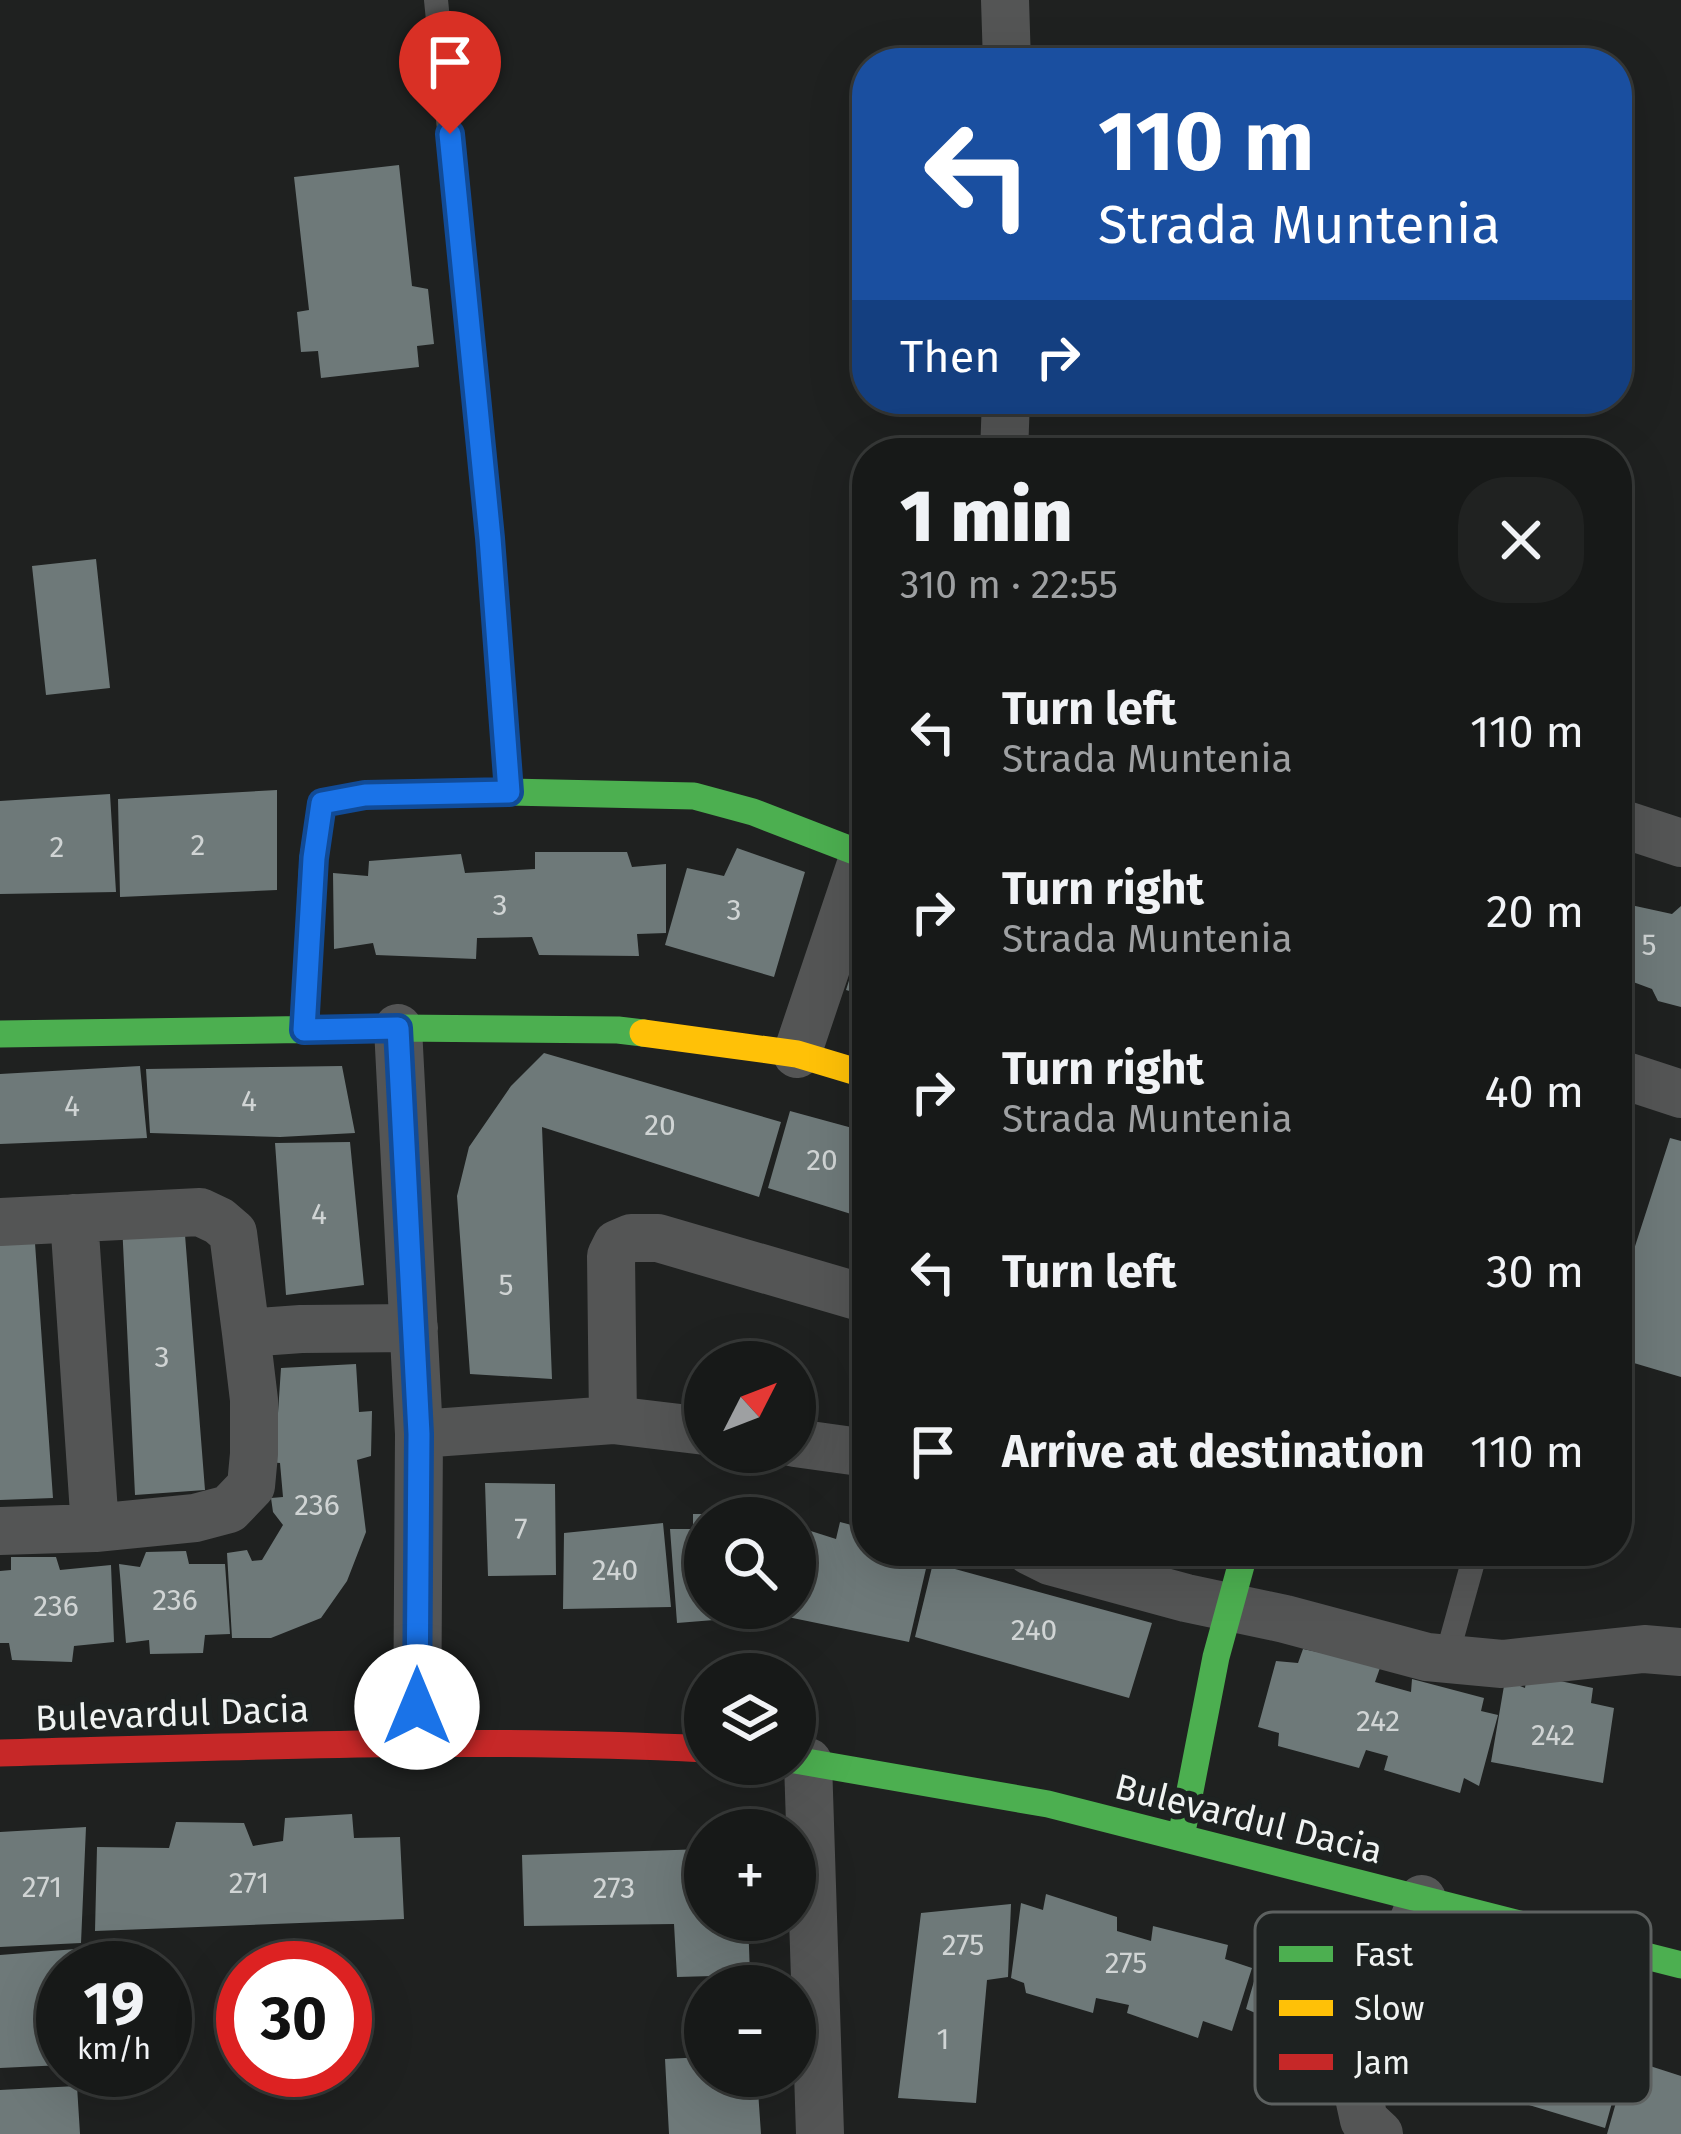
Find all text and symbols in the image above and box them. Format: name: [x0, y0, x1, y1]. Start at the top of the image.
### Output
pin: [399, 11, 501, 134]
icon: arrive: [417, 29, 483, 95]
text: 110 m: [1098, 91, 1314, 192]
icon: left: [900, 96, 1056, 252]
text: Strada Muntenia: [1098, 193, 1501, 257]
icon: right: [1025, 324, 1091, 390]
text: Then: [900, 330, 1001, 384]
text: 1 min: [900, 474, 1073, 560]
button: close: [1458, 477, 1584, 603]
text: 310 m · 22:55: [900, 562, 1118, 608]
text: Turn left: [1002, 682, 1176, 736]
icon: left: [900, 699, 966, 765]
text: 110 m: [1470, 705, 1584, 759]
text: Strada Muntenia: [1002, 736, 1293, 782]
house number: 2: [191, 827, 205, 863]
house number: 2: [50, 829, 64, 865]
text: Turn right: [1002, 862, 1204, 916]
icon: right: [900, 879, 966, 945]
text: 20 m: [1486, 885, 1584, 939]
house number: 3: [493, 887, 507, 923]
house number: 3: [727, 892, 741, 928]
text: Strada Muntenia: [1002, 916, 1293, 962]
house number: 5: [1641, 927, 1657, 963]
text: Turn right: [1002, 1042, 1204, 1096]
icon: right: [900, 1059, 966, 1125]
text: 40 m: [1484, 1065, 1584, 1119]
house number: 4: [241, 1083, 257, 1119]
house number: 4: [64, 1088, 80, 1124]
text: Strada Muntenia: [1002, 1096, 1293, 1142]
house number: 20: [644, 1107, 676, 1143]
house number: 20: [806, 1142, 838, 1178]
house number: 4: [311, 1196, 327, 1232]
icon: left: [900, 1239, 966, 1305]
text: Turn left: [1002, 1245, 1176, 1299]
text: 30 m: [1486, 1245, 1584, 1299]
house number: 5: [498, 1267, 514, 1303]
house number: 3: [155, 1339, 169, 1375]
north arrow: [684, 1341, 816, 1473]
map controls: [684, 1341, 816, 2097]
icon: arrive: [900, 1419, 966, 1485]
text: Arrive at destination: [1002, 1425, 1425, 1479]
text: 110 m: [1470, 1425, 1584, 1479]
house number: 236: [294, 1487, 340, 1523]
button: search: [684, 1497, 816, 1629]
house number: 7: [514, 1511, 528, 1547]
house number: 240: [592, 1552, 638, 1588]
house number: 236: [152, 1582, 198, 1618]
house number: 236: [33, 1588, 79, 1624]
house number: 240: [1011, 1612, 1057, 1648]
position arrow: [354, 1644, 480, 1770]
button: layers: [684, 1653, 816, 1785]
street label: Bulevardul Dacia: [34, 1687, 310, 1741]
house number: 242: [1356, 1703, 1400, 1739]
house number: 242: [1531, 1717, 1575, 1753]
street label: Bulevardul Dacia: [1110, 1764, 1387, 1873]
button: +: [684, 1809, 816, 1941]
house number: 271: [229, 1865, 269, 1901]
house number: 271: [22, 1869, 62, 1905]
house number: 273: [593, 1870, 635, 1906]
legend: [1255, 1912, 1651, 2104]
house number: 275: [942, 1927, 984, 1963]
text: Fast: [1354, 1935, 1413, 1975]
speed limit sign: 30: [216, 1941, 372, 2097]
house number: 275: [1105, 1945, 1147, 1981]
button: −: [684, 1965, 816, 2097]
text: 19: [83, 1968, 145, 2040]
text: Slow: [1354, 1989, 1424, 2029]
house number: 1: [937, 2021, 950, 2057]
text: km/h: [77, 2031, 151, 2067]
text: Jam: [1354, 2043, 1410, 2083]

